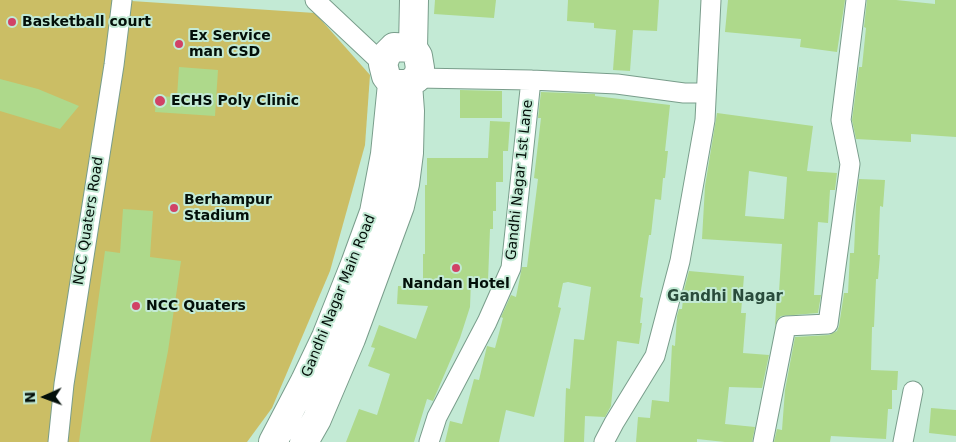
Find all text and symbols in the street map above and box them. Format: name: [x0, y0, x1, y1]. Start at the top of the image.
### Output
place label: Basketball court: [22, 14, 151, 30]
marker: Basketball court: [6, 16, 18, 28]
place label: Ex Service man CSD: [189, 28, 271, 60]
marker: Ex Service man CSD: [173, 38, 185, 50]
place label: ECHS Poly Clinic: [171, 93, 299, 109]
marker: ECHS Poly Clinic: [153, 94, 167, 108]
street label: Gandhi Nagar 1st Lane: [503, 99, 537, 261]
street label: NCC Quaters Road: [71, 156, 107, 286]
place label: Berhampur Stadium: [184, 192, 272, 224]
marker: Berhampur Stadium: [168, 202, 180, 214]
street label: Gandhi Nagar Main Road: [299, 212, 379, 380]
marker: Nandan Hotel: [450, 262, 462, 274]
place label: Nandan Hotel: [402, 276, 510, 292]
district label: Gandhi Nagar: [667, 288, 783, 306]
place label: NCC Quaters: [146, 298, 246, 314]
marker: NCC Quaters: [130, 300, 142, 312]
north arrow: [20, 372, 70, 422]
text: N: [22, 391, 38, 404]

